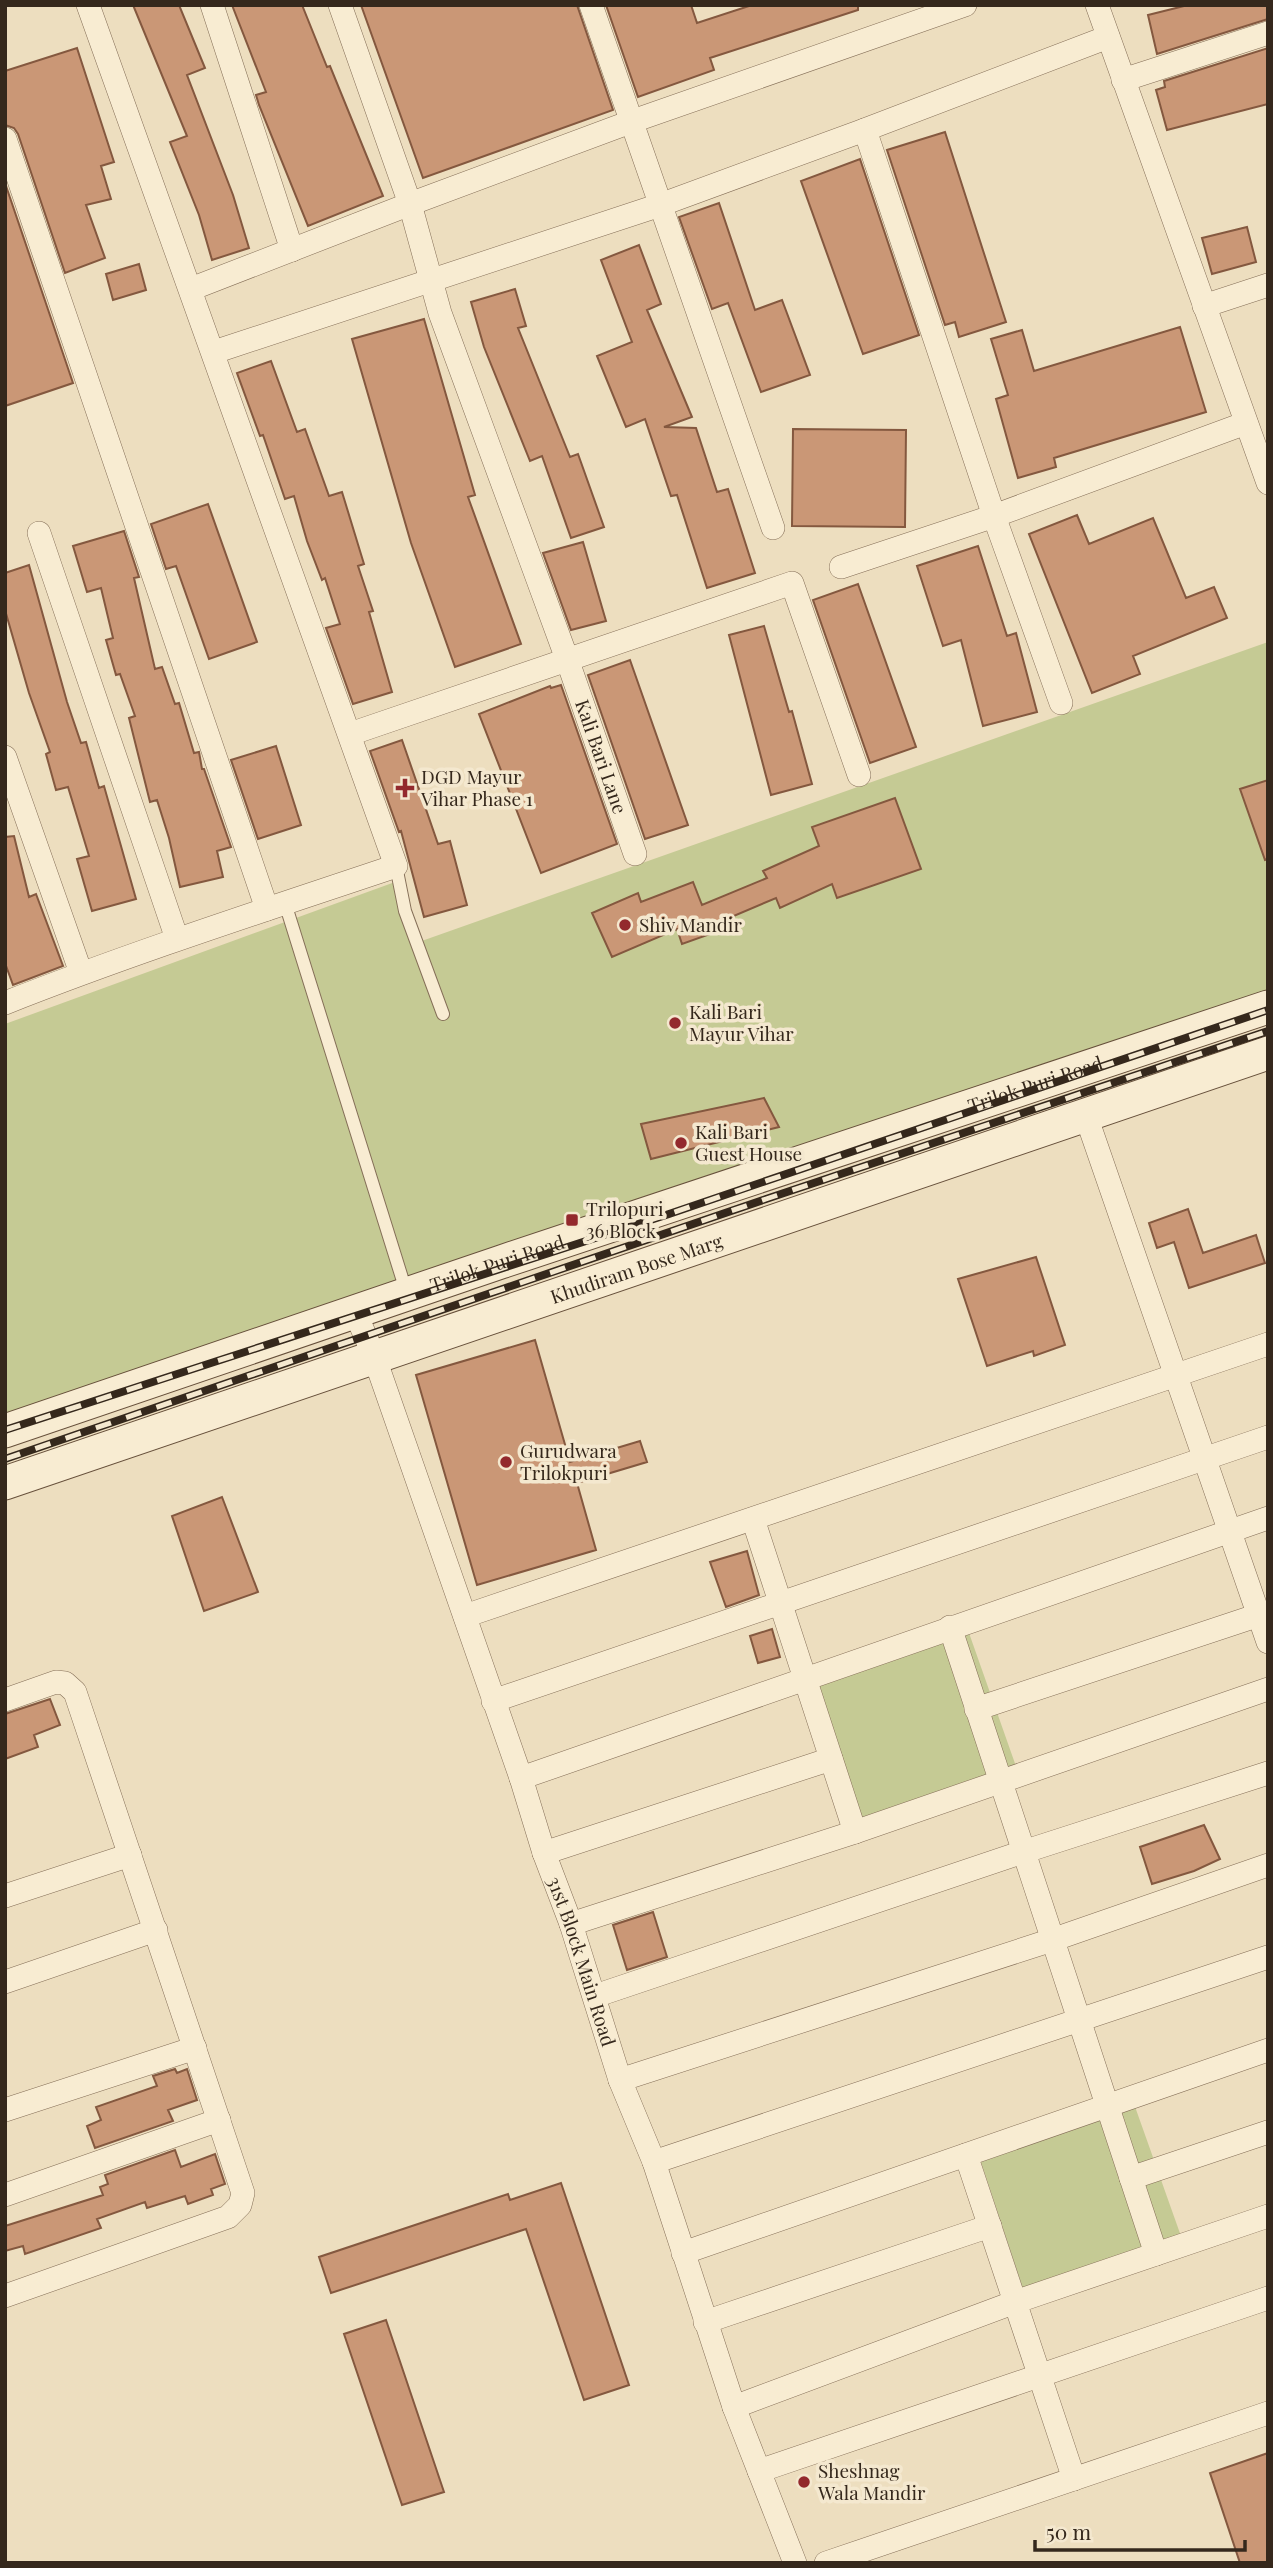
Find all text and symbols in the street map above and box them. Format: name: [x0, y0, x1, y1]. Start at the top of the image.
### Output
street label: Kali Bari Lane: [570, 696, 634, 817]
place label: DGD Mayur Vihar Phase 1: [420, 763, 533, 811]
marker: DGD Mayur Vihar Phase 1: [395, 778, 415, 798]
place label: Shiv Mandir: [639, 911, 742, 937]
marker: Shiv Mandir: [617, 917, 633, 933]
place label: Kali Bari Mayur Vihar: [689, 998, 794, 1046]
marker: Kali Bari Mayur Vihar: [667, 1015, 683, 1031]
street label: Trilok Puri Road: [964, 1049, 1106, 1118]
place label: Kali Bari Guest House: [695, 1118, 802, 1166]
marker: Kali Bari Guest House: [673, 1135, 689, 1151]
place label: Trilopuri 36 Block: [586, 1195, 664, 1243]
marker: Trilopuri 36 Block: [564, 1212, 580, 1228]
street label: Khudiram Bose Marg: [547, 1227, 726, 1309]
street label: Trilok Puri Road: [426, 1228, 568, 1297]
place label: Gurudwara Trilokpuri: [520, 1437, 617, 1485]
marker: Gurudwara Trilokpuri: [498, 1454, 514, 1470]
street label: 31st Block Main Road: [542, 1872, 623, 2049]
place label: Sheshnag Wala Mandir: [817, 2457, 926, 2505]
marker: Sheshnag Wala Mandir: [796, 2474, 812, 2490]
scale bar: [1035, 2508, 1245, 2552]
text: 50 m: [1046, 2517, 1092, 2545]

